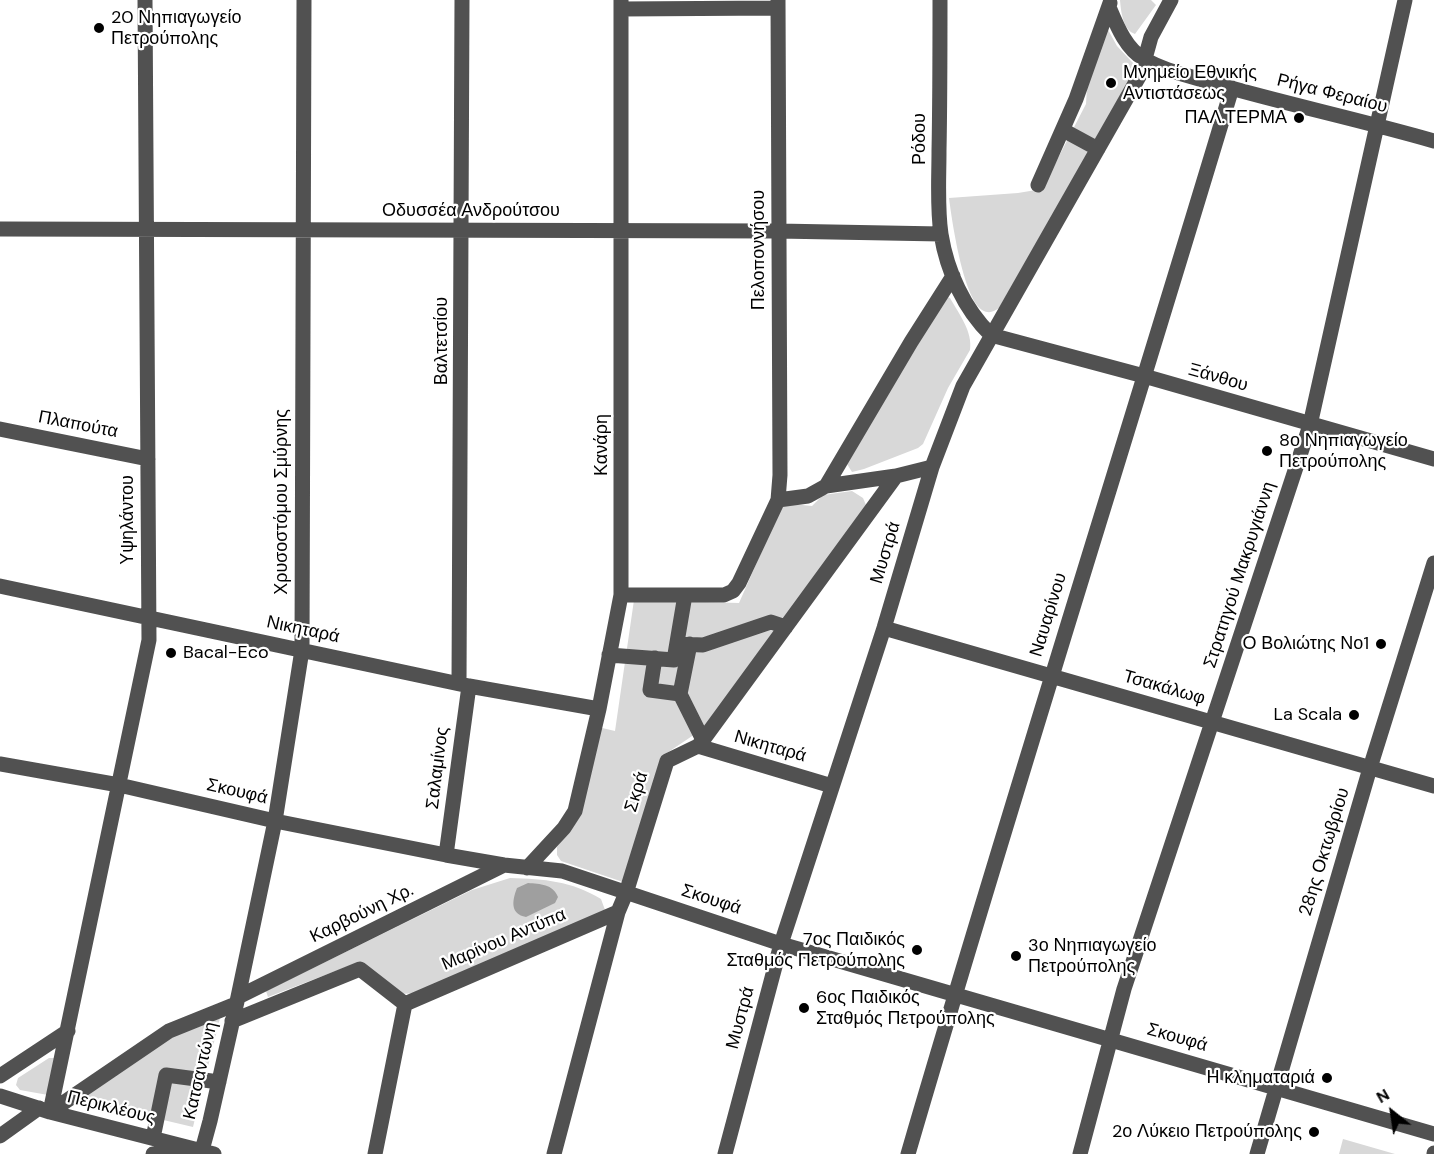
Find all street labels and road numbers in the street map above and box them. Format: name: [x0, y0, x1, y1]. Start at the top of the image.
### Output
street label: Ρήγα Φεραίου: [1275, 70, 1389, 118]
street label: Ρόδου: [909, 113, 931, 165]
street label: Πελοποννήσου: [748, 190, 770, 310]
street label: Οδυσσέα Ανδρούτσου: [382, 200, 560, 222]
street label: Βαλτετσίου: [431, 297, 453, 385]
street label: Ξάνθου: [1186, 359, 1250, 397]
street label: Πλαπούτα: [36, 407, 120, 443]
street label: Χρυσοστόμου Σμύρνης: [271, 409, 293, 595]
street label: Κανάρη: [591, 414, 613, 476]
street label: Υψηλάντου: [117, 475, 139, 565]
street label: Στρατηγού Μακρυγιάννη: [1200, 479, 1280, 671]
street label: Μυστρά: [866, 519, 906, 587]
street label: Ναυαρίνου: [1026, 570, 1072, 660]
street label: Νικηταρά: [265, 612, 341, 648]
street label: Τσακάλωφ: [1121, 666, 1207, 710]
street label: Σαλαμίνος: [422, 726, 454, 810]
street label: Νικηταρά: [731, 726, 809, 768]
street label: Σκρά: [621, 769, 653, 815]
street label: Σκουφά: [204, 775, 270, 809]
street label: 28ης Οκτωβρίου: [1295, 785, 1355, 919]
street label: Καρβούνη Χρ.: [307, 880, 417, 948]
street label: Σκουφά: [678, 880, 744, 920]
street label: Μαρίνου Αντύπα: [439, 904, 569, 976]
street label: Μυστρά: [722, 984, 760, 1052]
street label: Σκουφά: [1144, 1019, 1210, 1057]
street label: Κατσαντώνη: [179, 1020, 223, 1122]
street label: Περικλέους: [65, 1087, 157, 1129]

